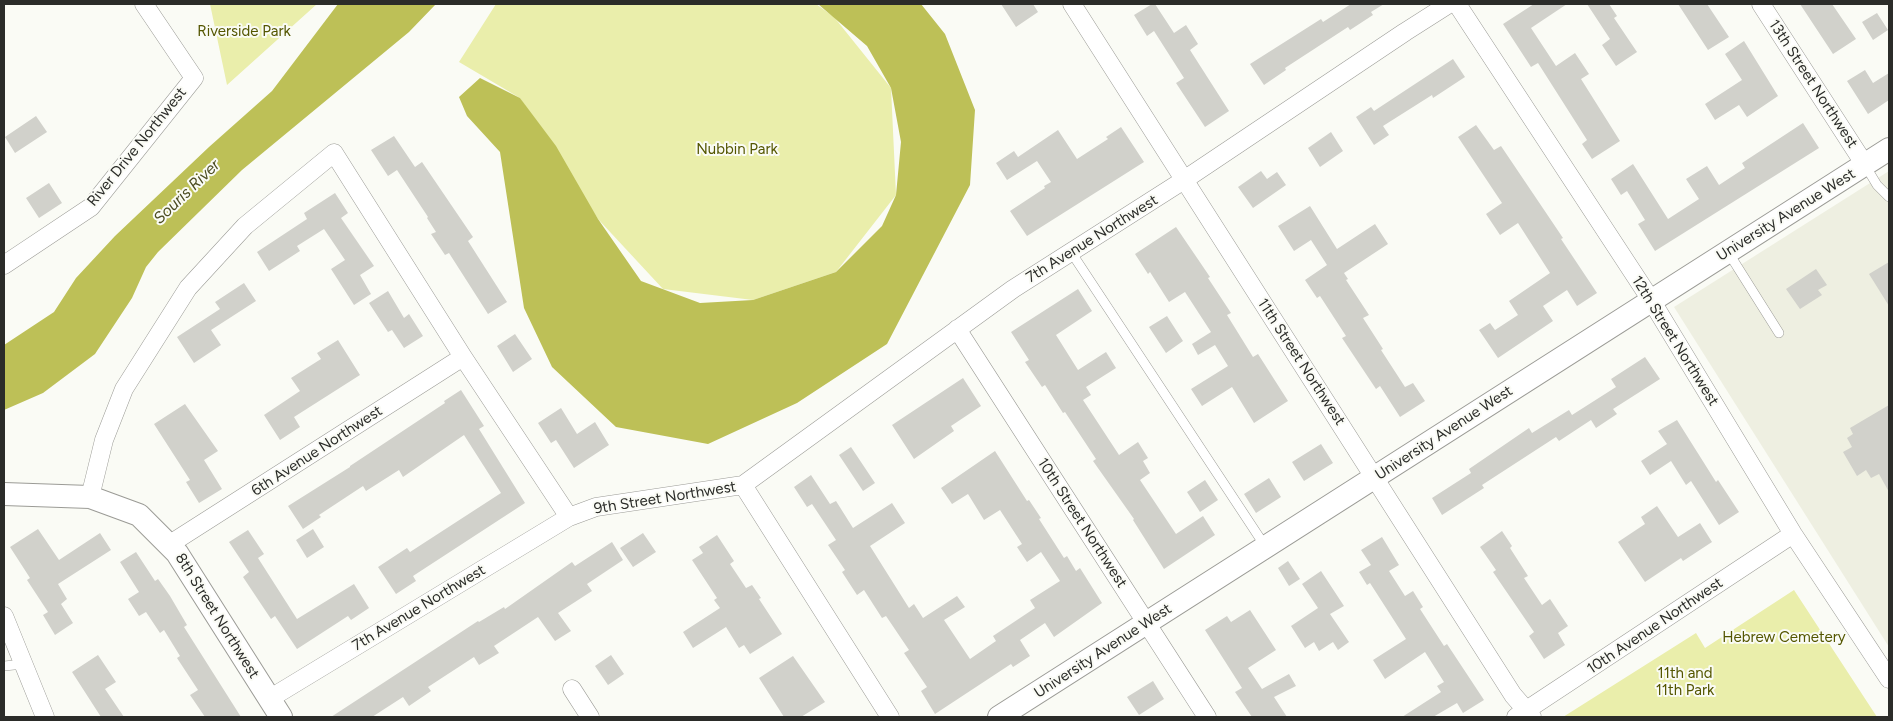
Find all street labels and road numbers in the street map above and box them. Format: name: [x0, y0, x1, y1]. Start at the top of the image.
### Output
street label: 13th Street Northwest: [1765, 16, 1861, 152]
street label: River Drive Northwest: [84, 84, 190, 210]
street label: University Avenue West: [1713, 165, 1859, 265]
street label: 7th Avenue Northwest: [1023, 191, 1161, 287]
street label: 12th Street Northwest: [1628, 273, 1722, 409]
street label: 11th Street Northwest: [1253, 295, 1349, 429]
street label: University Avenue West: [1372, 382, 1516, 484]
street label: 6th Avenue Northwest: [248, 402, 386, 500]
street label: 10th Street Northwest: [1033, 455, 1131, 591]
street label: 9th Street Northwest: [593, 478, 737, 518]
street label: 8th Street Northwest: [171, 550, 263, 682]
street label: 7th Avenue Northwest: [349, 561, 489, 655]
street label: 10th Avenue Northwest: [1584, 574, 1726, 678]
street label: University Avenue West: [1031, 600, 1175, 702]

